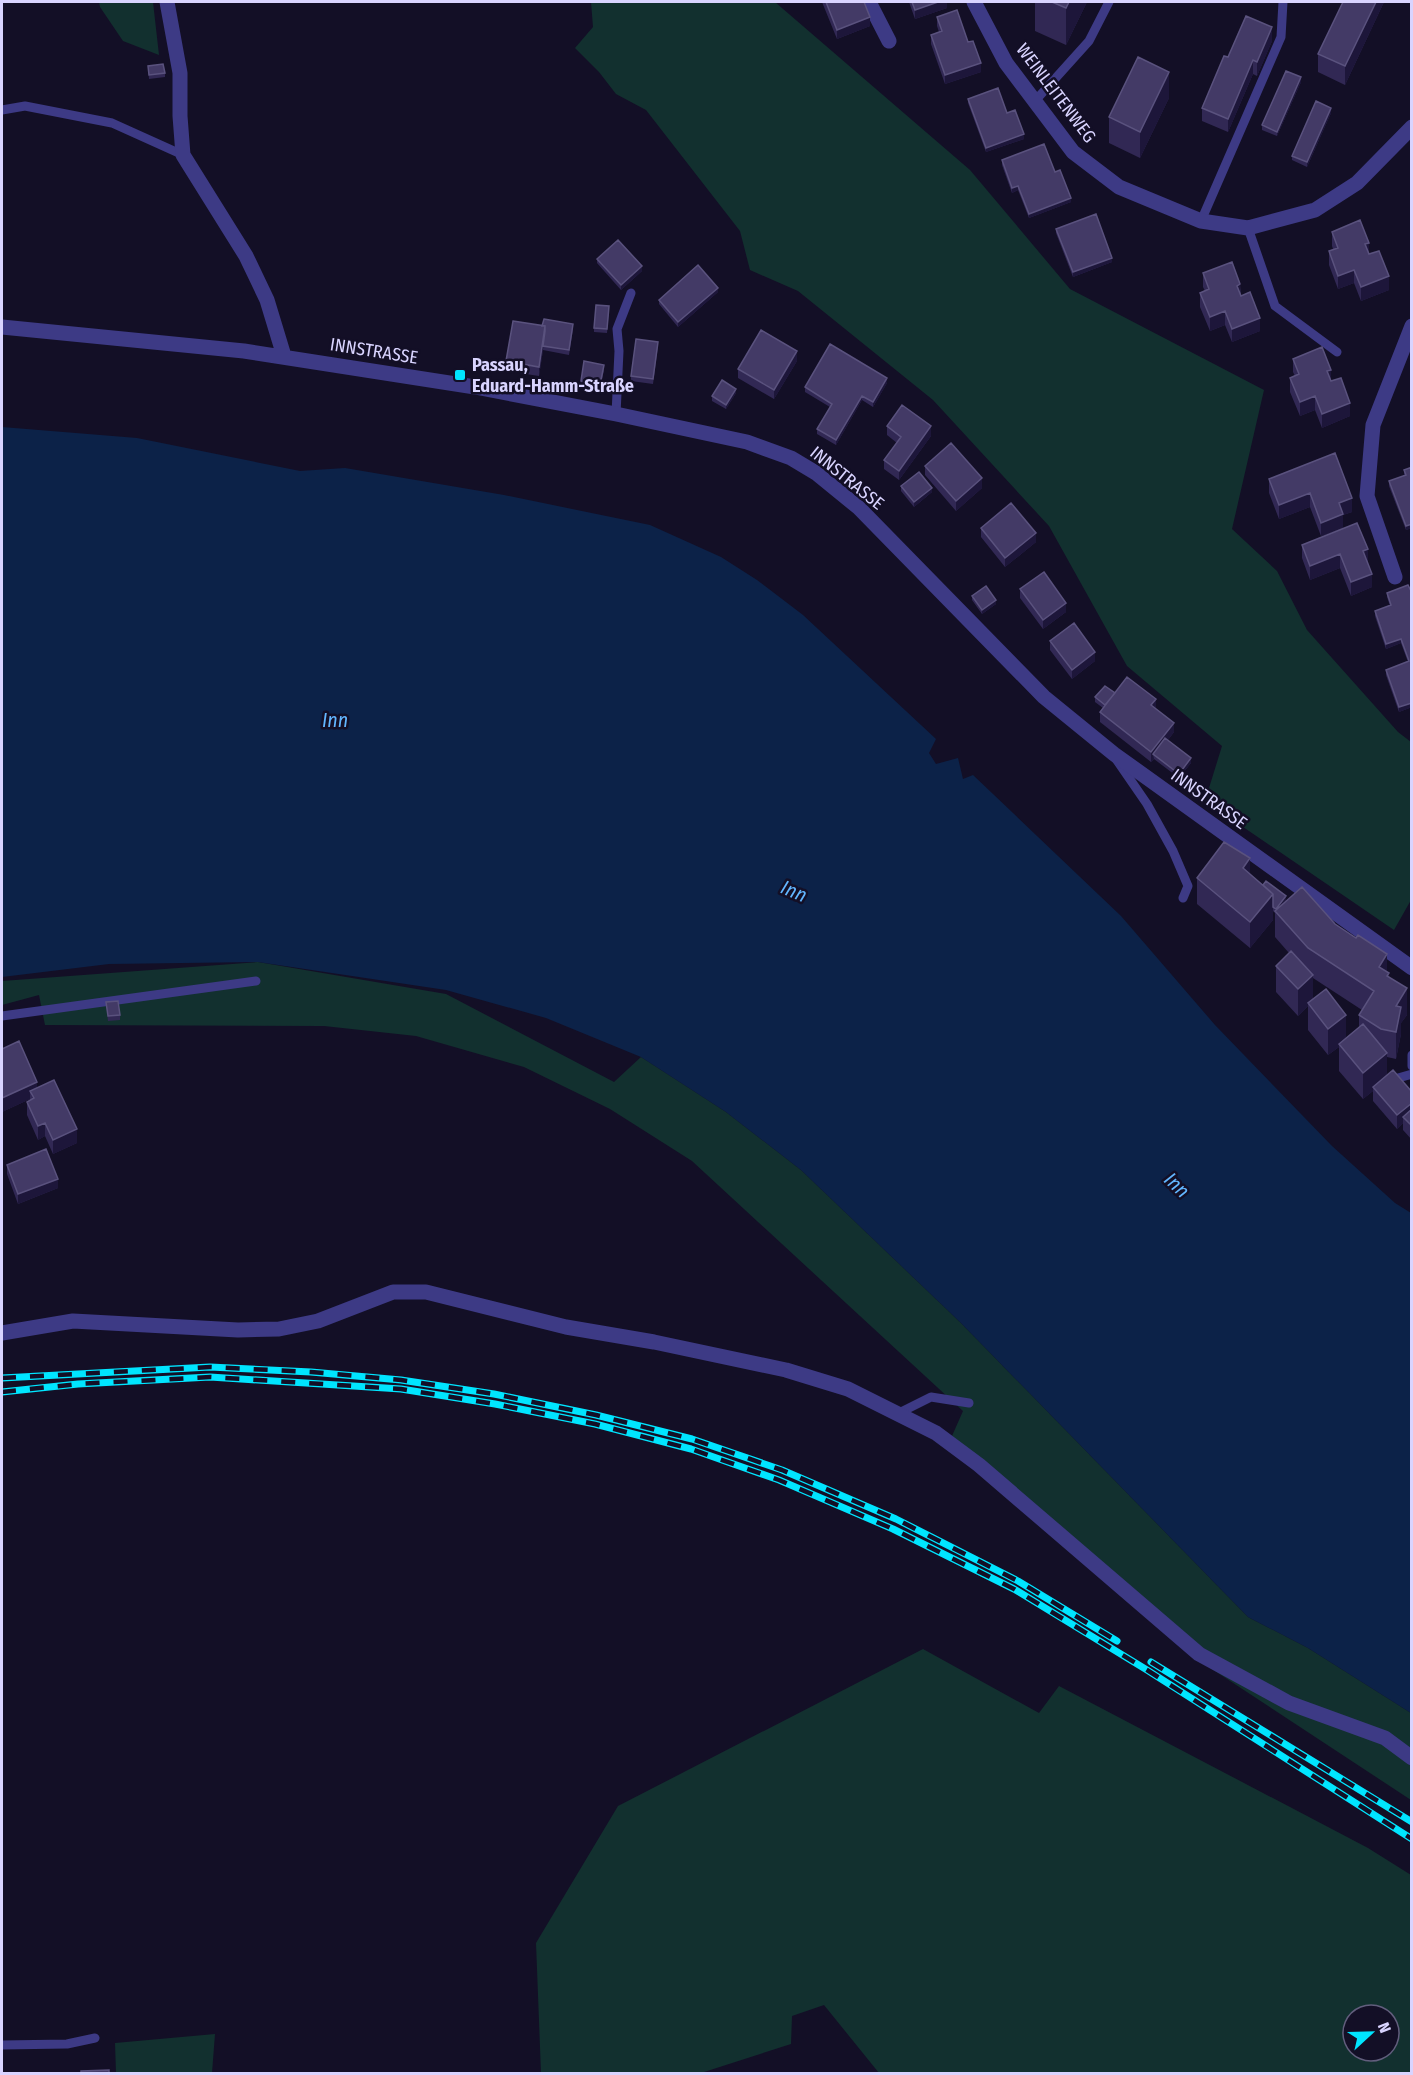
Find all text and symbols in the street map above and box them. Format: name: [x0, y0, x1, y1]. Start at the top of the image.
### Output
street label: WEINLEITENWEG: [1012, 39, 1100, 147]
street label: INNSTRASSE: [328, 333, 420, 369]
place label: Passau, Eduard-Hamm-Straße: [472, 354, 634, 397]
marker: Passau, Eduard-Hamm-Straße: [453, 368, 467, 382]
street label: INNSTRASSE: [806, 442, 888, 514]
water label: Inn: [322, 708, 348, 732]
street label: INNSTRASSE: [1167, 764, 1251, 834]
water label: Inn: [777, 875, 811, 907]
water label: Inn: [1159, 1167, 1195, 1203]
north arrow: [1341, 2003, 1401, 2063]
text: N: [1374, 2020, 1395, 2036]

